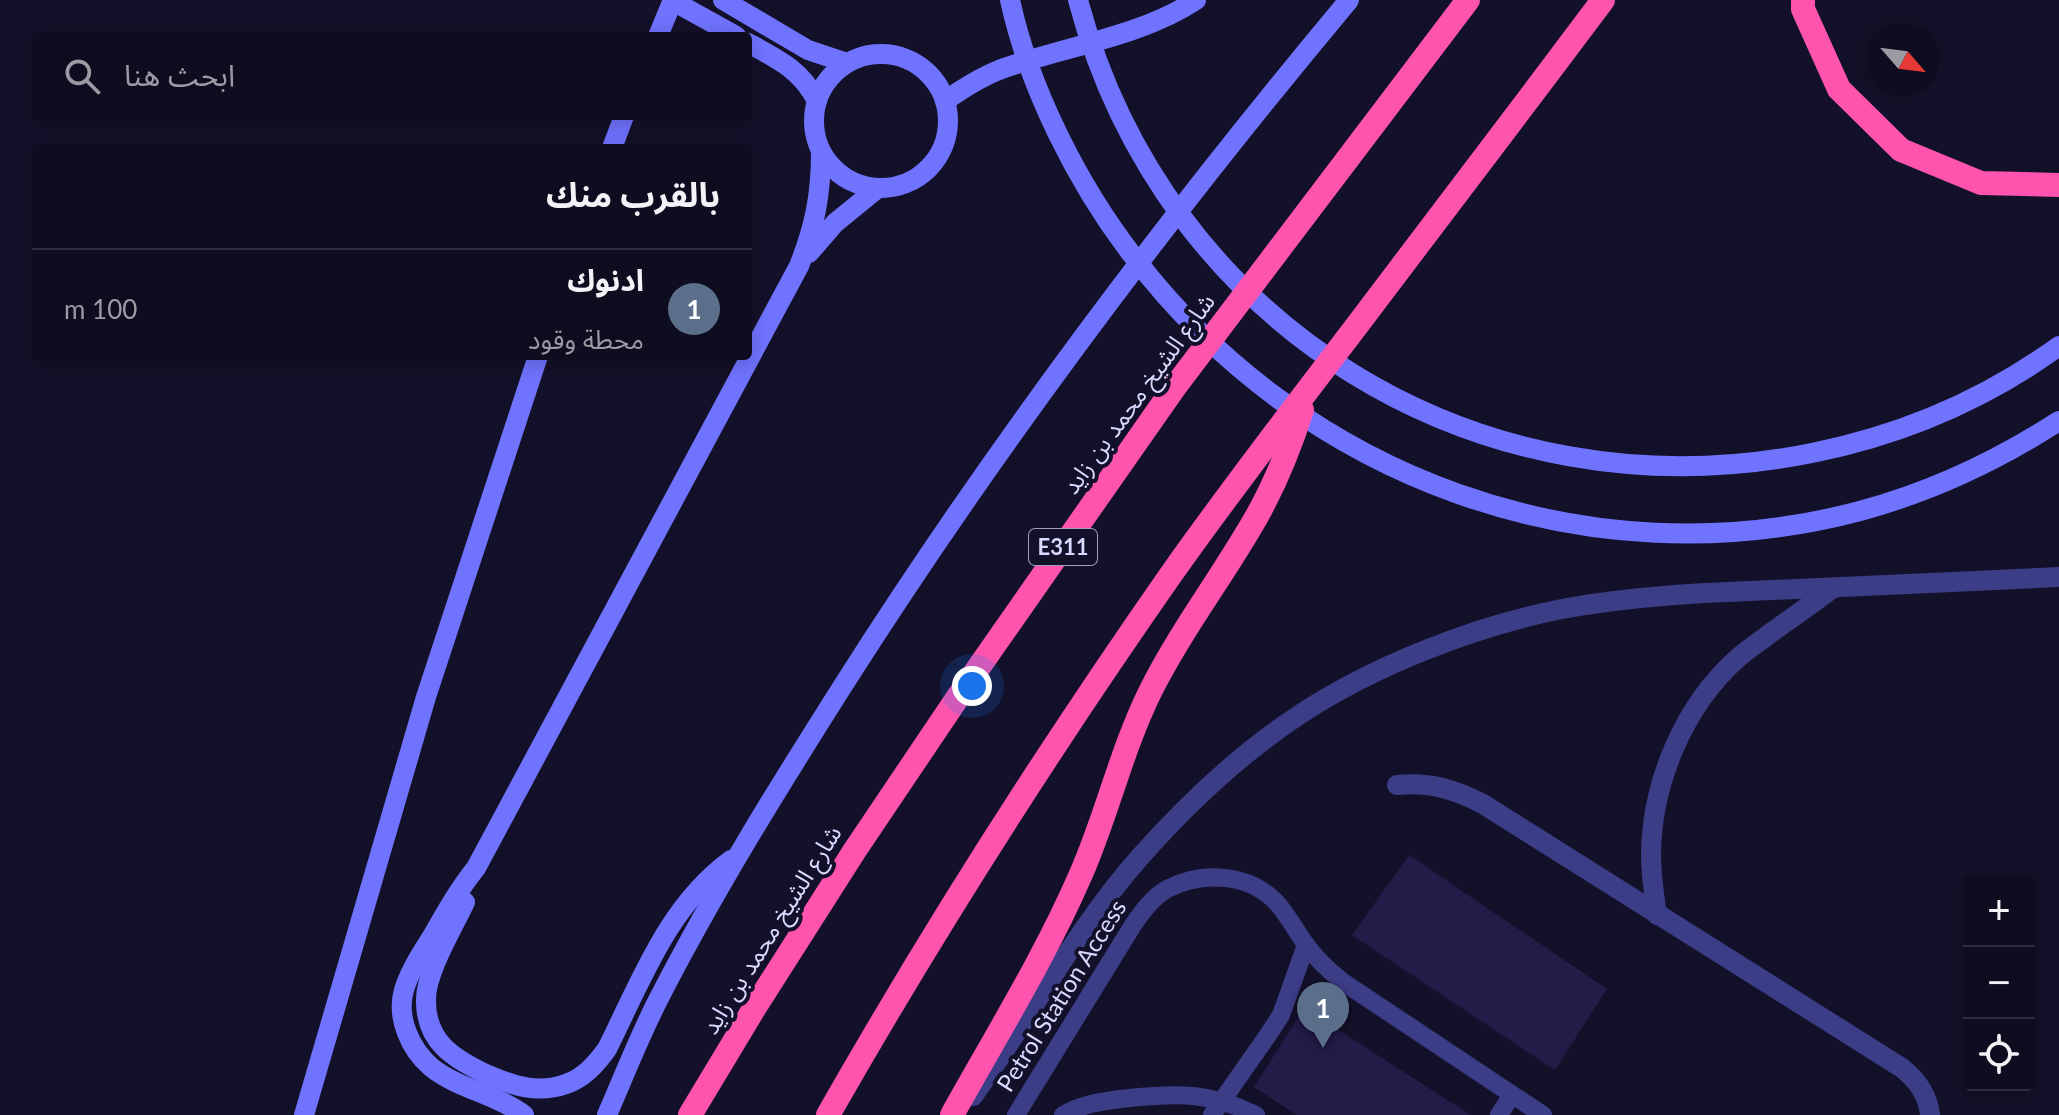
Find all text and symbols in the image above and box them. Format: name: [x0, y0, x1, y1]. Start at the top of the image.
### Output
north arrow: [1867, 24, 1939, 96]
search box: [32, 32, 752, 120]
icon: search: [60, 54, 104, 98]
text: ابحث هنا: [124, 56, 235, 92]
text: بالقرب منك: [546, 173, 720, 214]
text: ادنوك: [567, 261, 644, 297]
street label: شارع الشيخ محمد بن زايد: [1055, 287, 1223, 501]
text: 100 m: [64, 293, 137, 325]
text: 1: [686, 293, 702, 325]
text: محطة وقود: [528, 323, 644, 355]
road number: E311: [1029, 529, 1097, 565]
your location: [952, 666, 992, 706]
street label: شارع الشيخ محمد بن زايد: [695, 819, 850, 1041]
map controls: [1963, 875, 2035, 1091]
button: +: [1963, 875, 2035, 947]
street label: Petrol Station Access: [990, 894, 1131, 1096]
button: −: [1963, 947, 2035, 1019]
pin: 1: [1297, 982, 1349, 1048]
button: locate: [1963, 1019, 2035, 1091]

